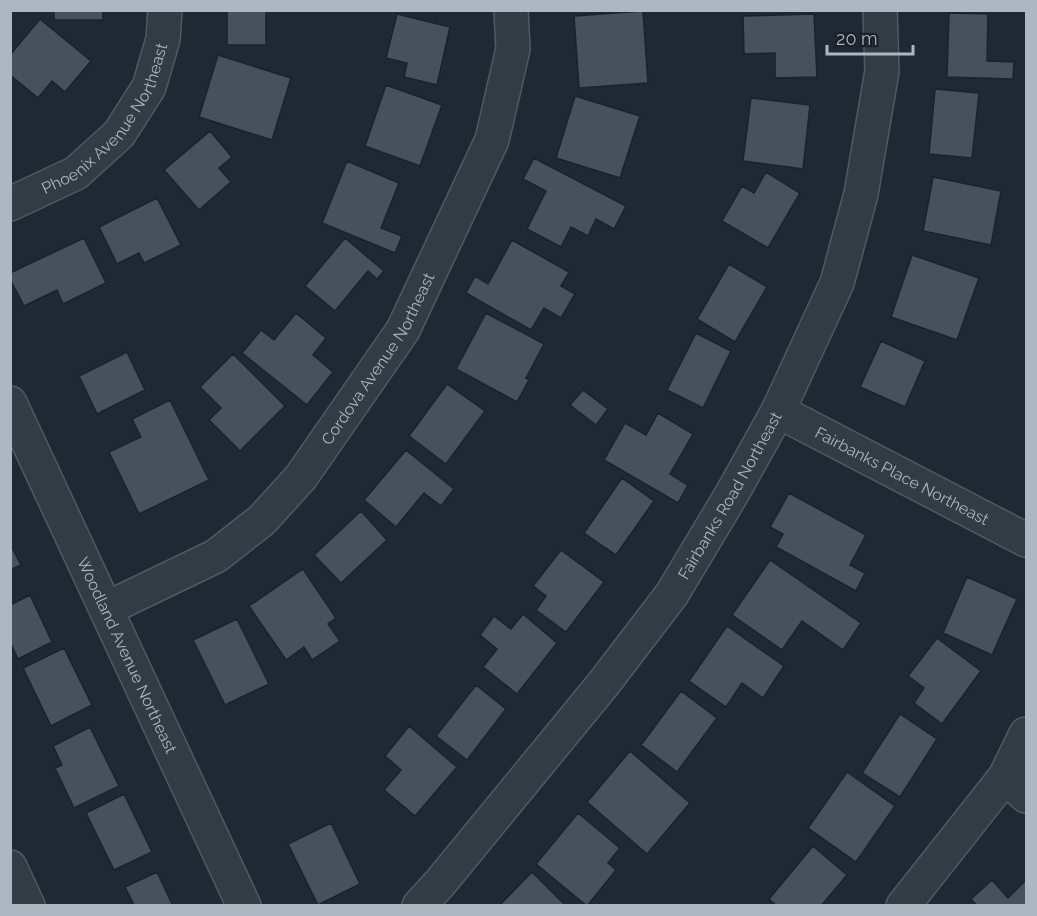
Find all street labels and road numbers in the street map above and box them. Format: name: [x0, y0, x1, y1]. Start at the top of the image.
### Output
street label: Phoenix Avenue Northeast: [39, 40, 171, 198]
street label: Cordova Avenue Northeast: [317, 269, 439, 448]
street label: Fairbanks Road Northeast: [674, 408, 786, 583]
street label: Fairbanks Place Northeast: [812, 423, 993, 529]
street label: Woodland Avenue Northeast: [73, 554, 181, 757]

